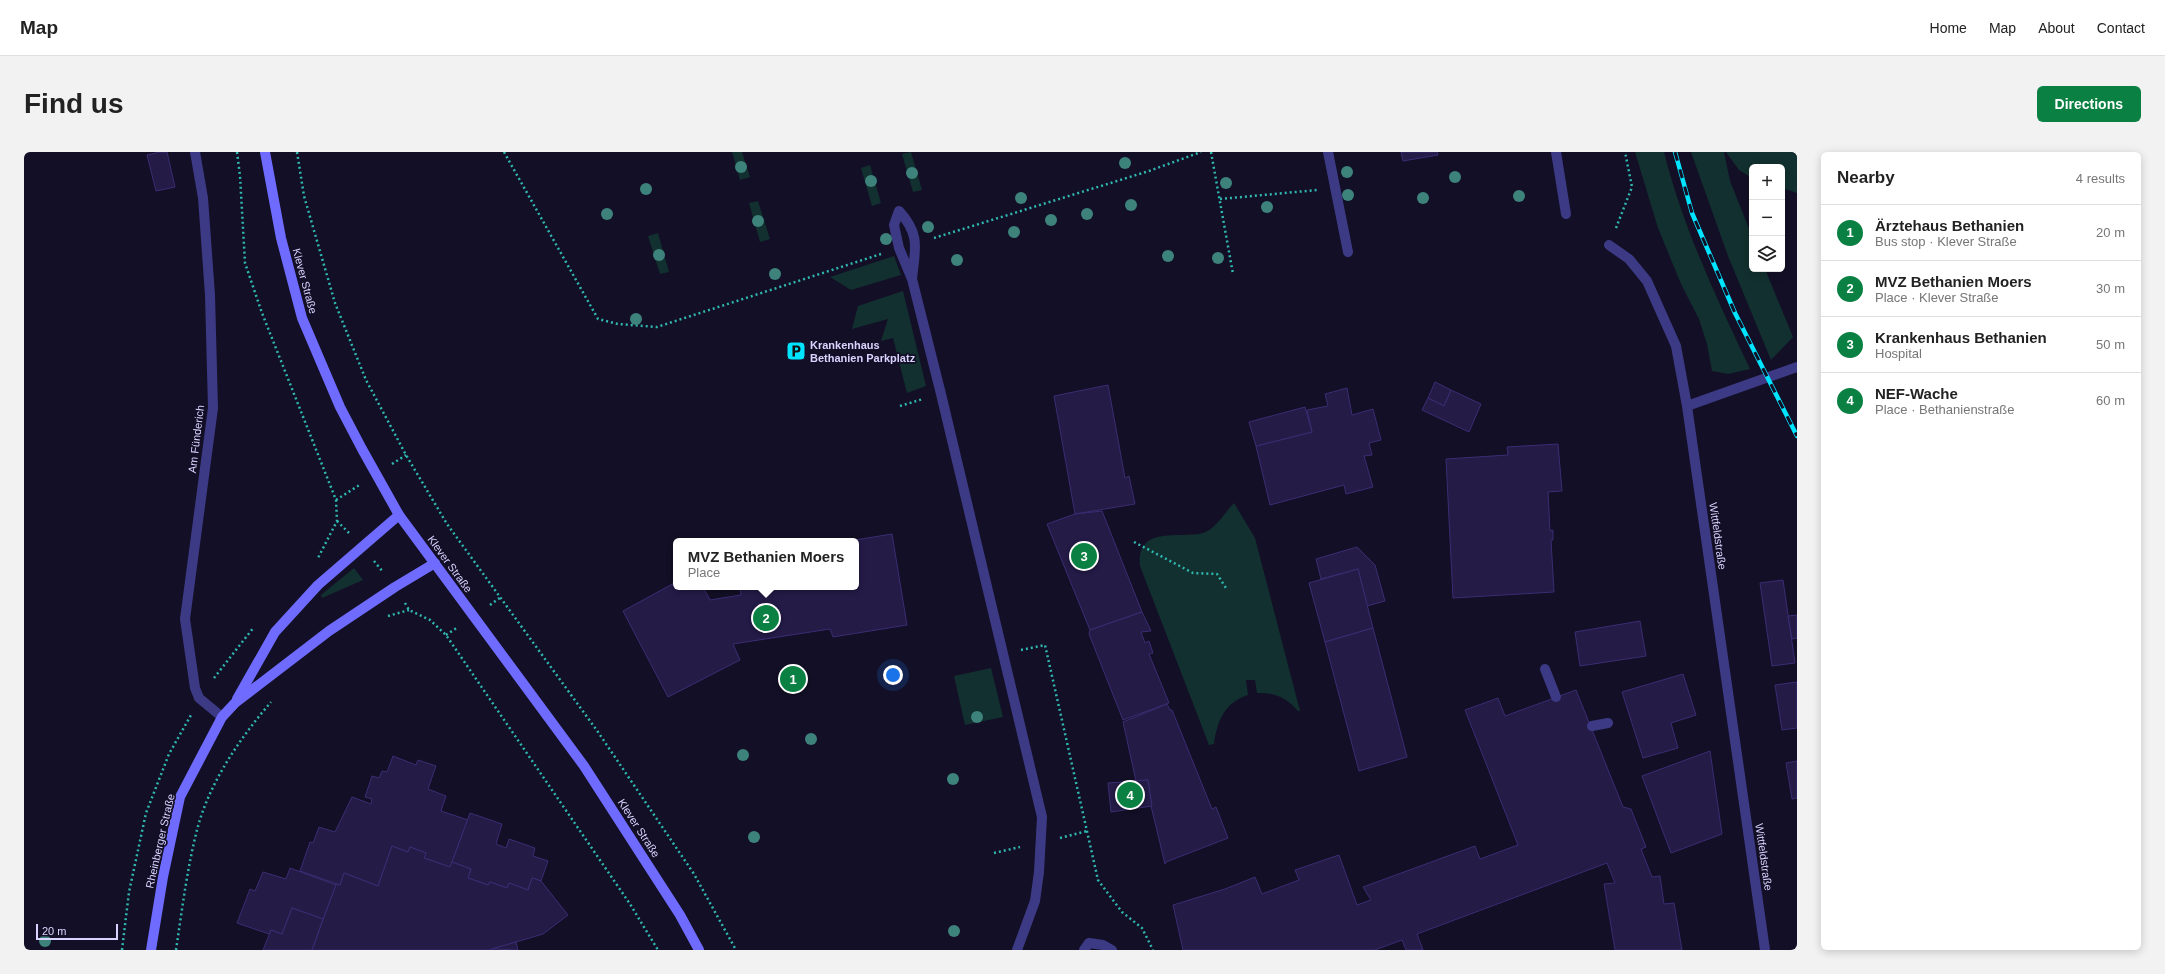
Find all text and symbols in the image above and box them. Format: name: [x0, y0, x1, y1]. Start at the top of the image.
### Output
text: Map: [20, 17, 58, 38]
text: Home: [1930, 20, 1967, 36]
text: Map: [1989, 20, 2016, 36]
text: About: [2038, 20, 2075, 36]
text: Contact: [2097, 20, 2145, 36]
button: Directions: [2037, 86, 2141, 122]
text: Find us: [24, 88, 124, 119]
map controls: [1749, 164, 1785, 272]
button: +: [1749, 164, 1785, 200]
text: Nearby: [1837, 168, 1895, 187]
text: 4 results: [2076, 171, 2125, 186]
button: −: [1749, 200, 1785, 236]
text: Ärztehaus Bethanien: [1875, 217, 2024, 234]
text: 1: [1846, 225, 1854, 240]
text: 20 m: [2096, 225, 2125, 240]
text: Bus stop · Klever Straße: [1875, 234, 2017, 249]
button: layers: [1749, 236, 1785, 272]
street label: Klever Straße: [291, 247, 319, 315]
text: MVZ Bethanien Moers: [1875, 273, 2032, 290]
text: 2: [1846, 281, 1854, 296]
text: 30 m: [2096, 281, 2125, 296]
text: Place · Klever Straße: [1875, 290, 1999, 305]
text: Krankenhaus Bethanien: [1875, 329, 2047, 346]
text: 3: [1846, 337, 1854, 352]
text: 50 m: [2096, 337, 2125, 352]
place label: Krankenhaus Bethanien Parkplatz: [810, 339, 916, 364]
parking icon: Krankenhaus Bethanien Parkplatz: [785, 340, 807, 362]
text: Hospital: [1875, 346, 1922, 361]
text: NEF-Wache: [1875, 385, 1958, 402]
text: 4: [1846, 393, 1854, 408]
text: 60 m: [2096, 393, 2125, 408]
text: Place · Bethanienstraße: [1875, 402, 2014, 417]
street label: Am Fünderich: [186, 404, 206, 474]
street label: Wittfeldstraße: [1707, 502, 1729, 570]
street label: Klever Straße: [425, 533, 475, 595]
popup: [673, 538, 859, 590]
pin: 3: [1071, 541, 1097, 571]
text: MVZ Bethanien Moers: [688, 548, 844, 565]
text: Place: [688, 565, 720, 580]
pin: 2: [753, 603, 779, 633]
pin: 1: [780, 664, 806, 694]
your location: [883, 665, 903, 685]
pin: 4: [1117, 780, 1143, 810]
street label: Rheinberger Straße: [143, 793, 177, 889]
street label: Klever Straße: [616, 797, 662, 859]
street label: Wittfeldstraße: [1753, 823, 1775, 891]
scale bar: [36, 922, 118, 941]
text: 20 m: [42, 925, 66, 937]

